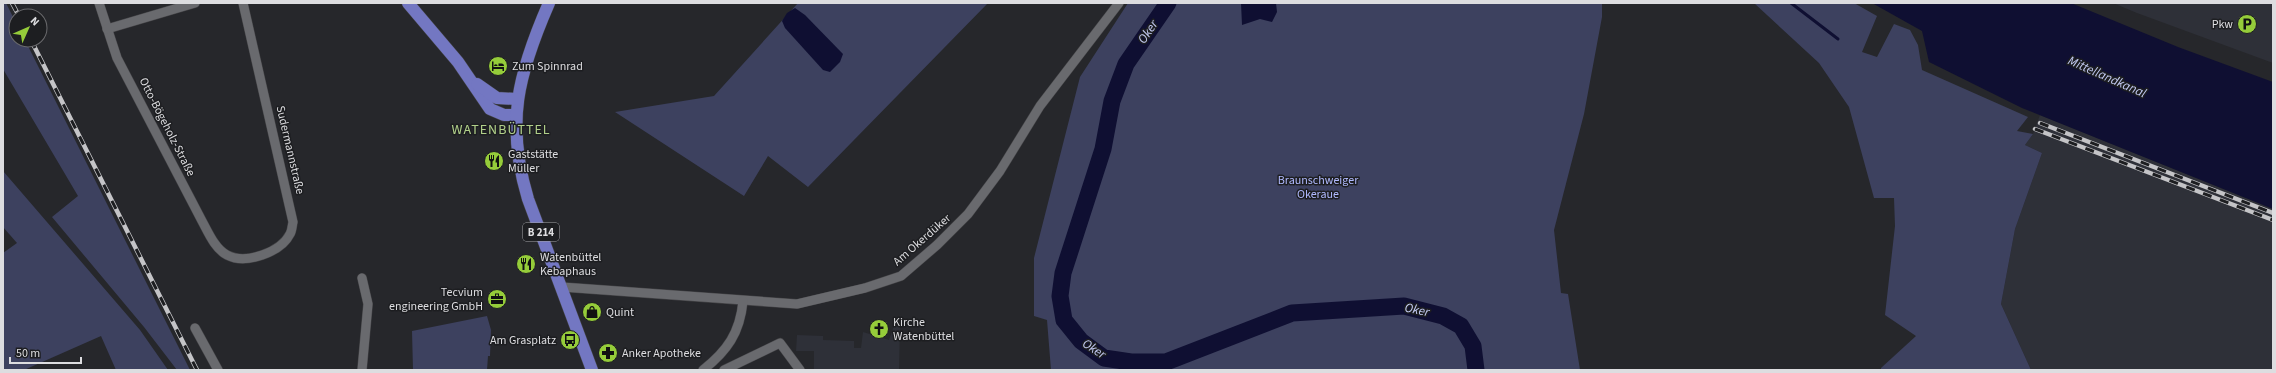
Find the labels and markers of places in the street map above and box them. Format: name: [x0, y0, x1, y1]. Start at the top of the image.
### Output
parking icon: Pkw: [2236, 13, 2258, 35]
place label: Pkw: [2212, 16, 2233, 33]
hotel icon: Zum Spinnrad: [487, 55, 509, 77]
place label: Zum Spinnrad: [512, 58, 583, 75]
place label: Gaststätte Müller: [508, 146, 558, 177]
restaurant icon: Gaststätte Müller: [483, 150, 505, 172]
place label: Watenbüttel Kebaphaus: [540, 249, 601, 280]
restaurant icon: Watenbüttel Kebaphaus: [515, 253, 537, 275]
place label: Tecvium engineering GmbH: [389, 284, 483, 315]
office icon: Tecvium engineering GmbH: [486, 288, 508, 310]
shop icon: Quint: [581, 301, 603, 323]
place label: Quint: [606, 304, 634, 321]
place label: Kirche Watenbüttel: [893, 314, 954, 345]
church icon: Kirche Watenbüttel: [868, 318, 890, 340]
bus stop icon: Am Grasplatz: [559, 329, 581, 351]
place label: Am Grasplatz: [490, 332, 556, 349]
pharmacy icon: Anker Apotheke: [597, 342, 619, 364]
place label: Anker Apotheke: [622, 345, 701, 362]

